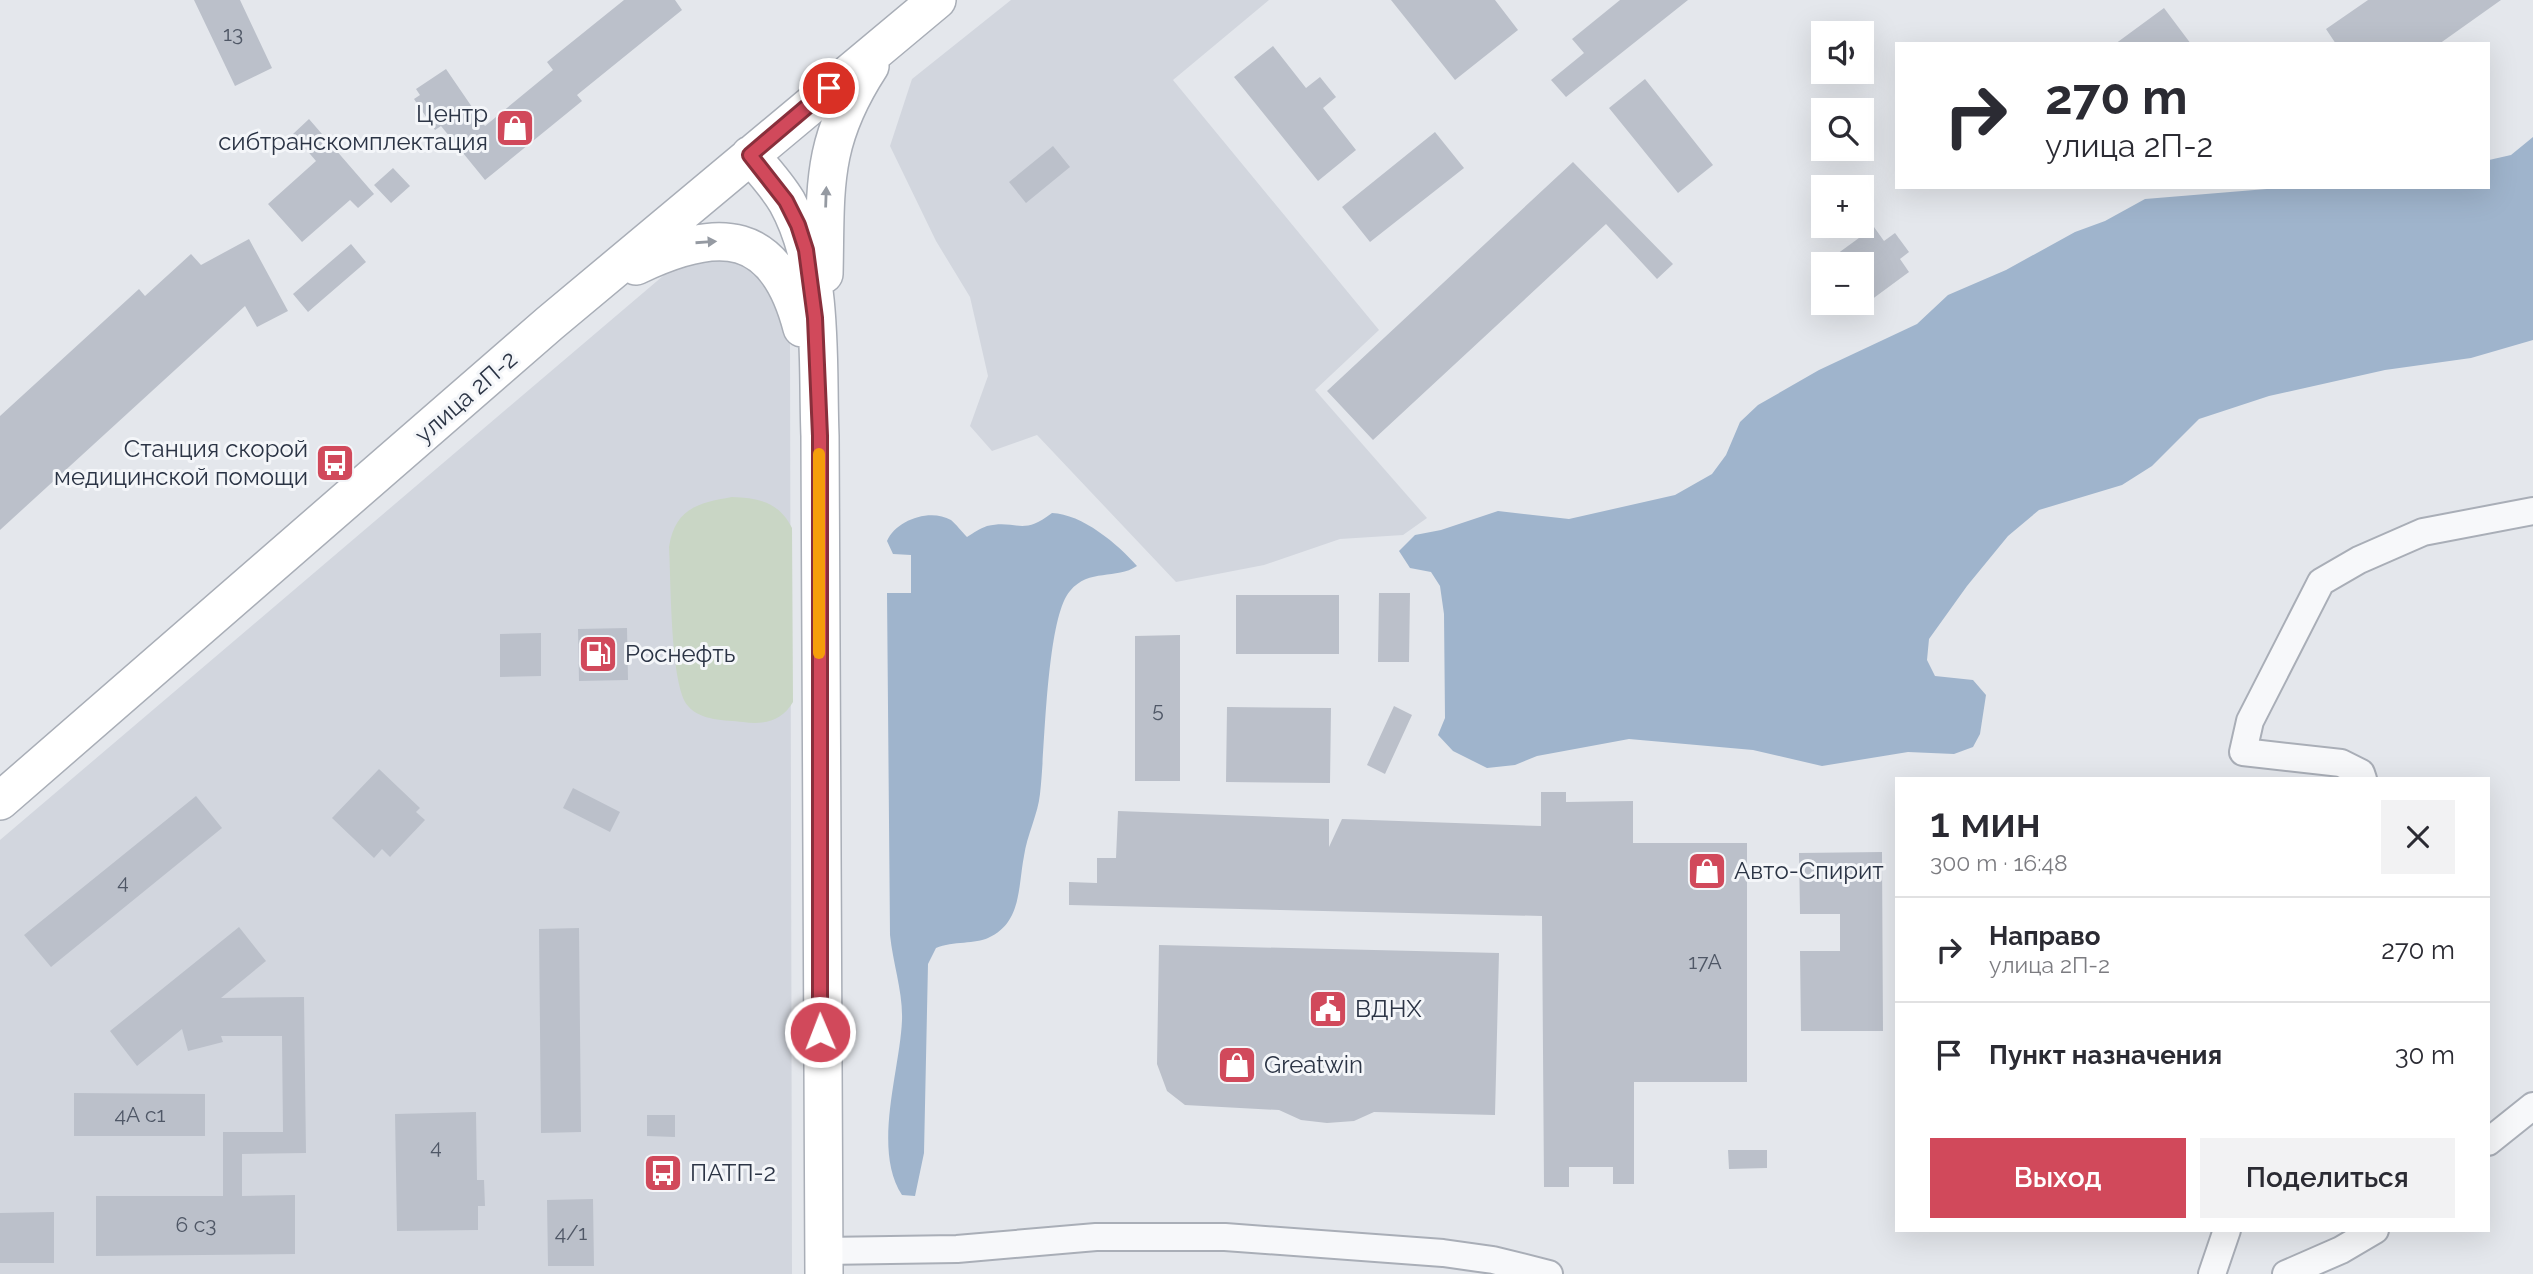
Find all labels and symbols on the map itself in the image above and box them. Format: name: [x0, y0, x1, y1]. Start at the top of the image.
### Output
house number: 13: [223, 21, 243, 46]
pin: [799, 58, 859, 118]
place label: Центр сибтранскомплектация: [218, 99, 488, 156]
shop icon: Центр сибтранскомплектация: [494, 107, 536, 149]
one-way arrow: [820, 185, 832, 207]
one-way arrow: [695, 236, 717, 247]
street label: улица 2П-2: [409, 344, 523, 449]
place label: Станция скорой медицинской помощи: [54, 434, 308, 491]
bus stop icon: Станция скорой медицинской помощи: [314, 442, 356, 484]
fuel station icon: Роснефть: [577, 633, 619, 675]
place label: Роснефть: [625, 639, 735, 668]
house number: 5: [1152, 697, 1164, 722]
shop icon: Авто-Спирит: [1686, 850, 1728, 892]
place label: Авто-Спирит: [1734, 856, 1884, 885]
house number: 4: [117, 869, 129, 894]
house number: 17А: [1688, 949, 1722, 974]
public building icon: ВДНХ: [1307, 988, 1349, 1030]
place label: ВДНХ: [1355, 994, 1422, 1023]
position arrow: [783, 995, 857, 1069]
shop icon: Greatwin: [1216, 1044, 1258, 1086]
place label: Greatwin: [1264, 1050, 1363, 1079]
house number: 4А с1: [115, 1102, 165, 1127]
house number: 4: [430, 1134, 442, 1159]
bus stop icon: ПАТП-2: [642, 1152, 684, 1194]
place label: ПАТП-2: [690, 1158, 776, 1187]
house number: 6 с3: [176, 1212, 216, 1237]
house number: 4/1: [555, 1220, 587, 1245]

